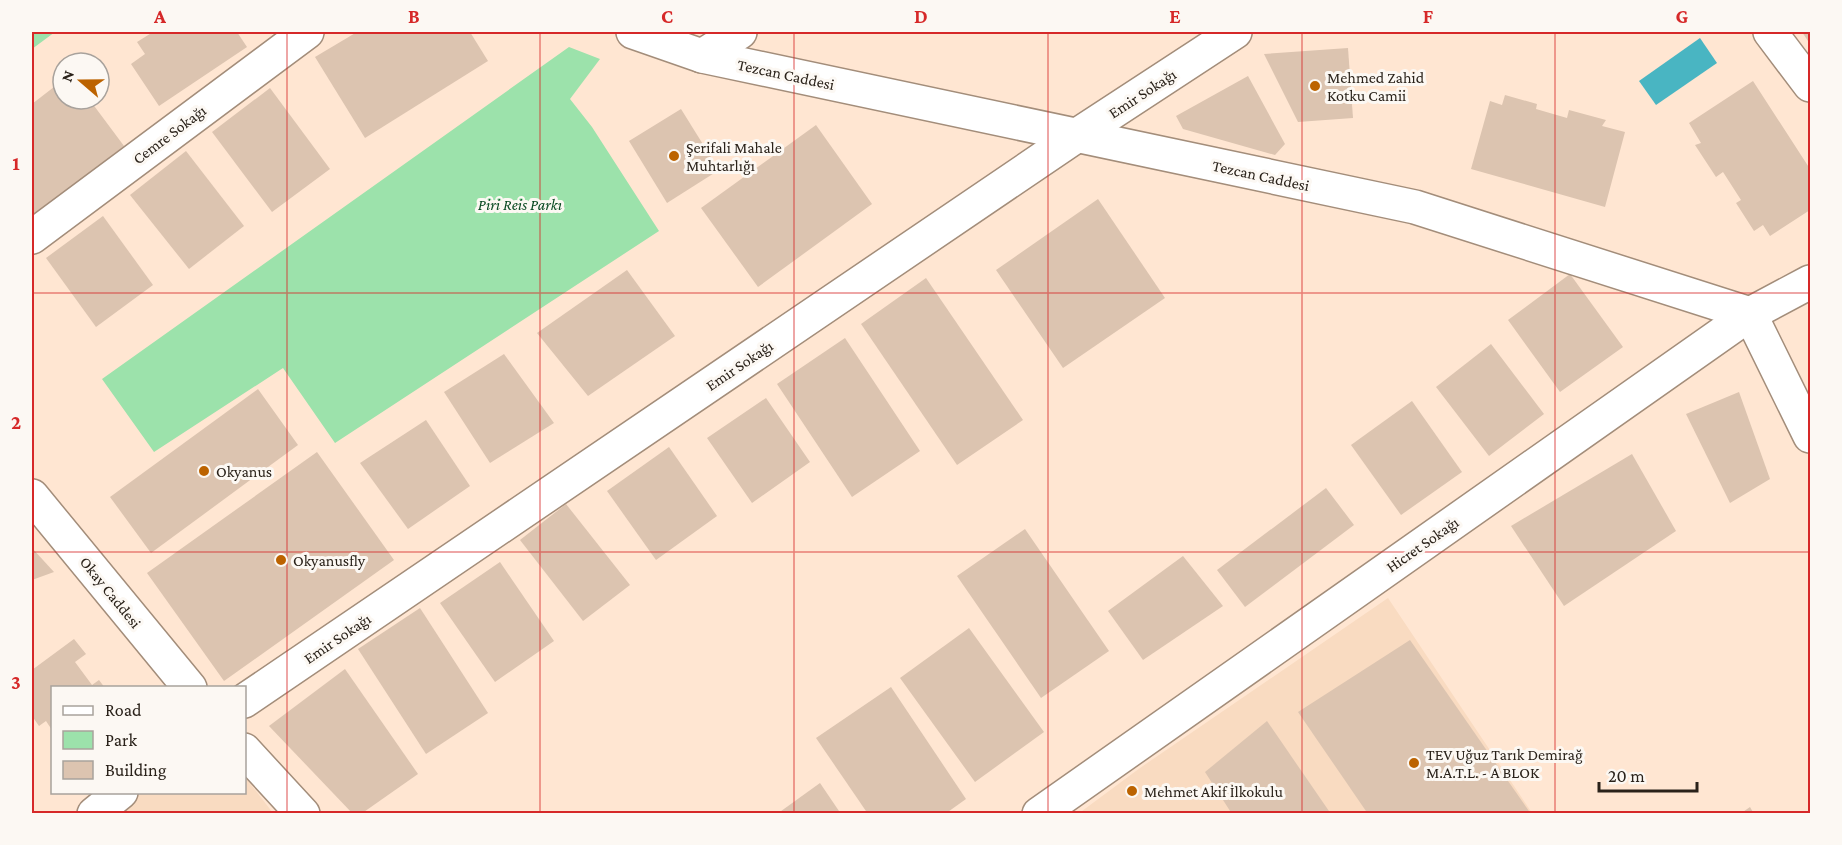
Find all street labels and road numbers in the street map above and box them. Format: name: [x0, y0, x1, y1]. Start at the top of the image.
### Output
street label: Tezcan Caddesi: [736, 56, 836, 93]
street label: Emir Sokağı: [1105, 65, 1180, 122]
street label: Cemre Sokağı: [129, 101, 210, 168]
street label: Tezcan Caddesi: [1211, 157, 1311, 194]
street label: Emir Sokağı: [703, 337, 776, 395]
street label: Hicret Sokağı: [1383, 513, 1462, 576]
street label: Okay Caddesi: [76, 553, 145, 632]
street label: Emir Sokağı: [301, 610, 374, 668]

